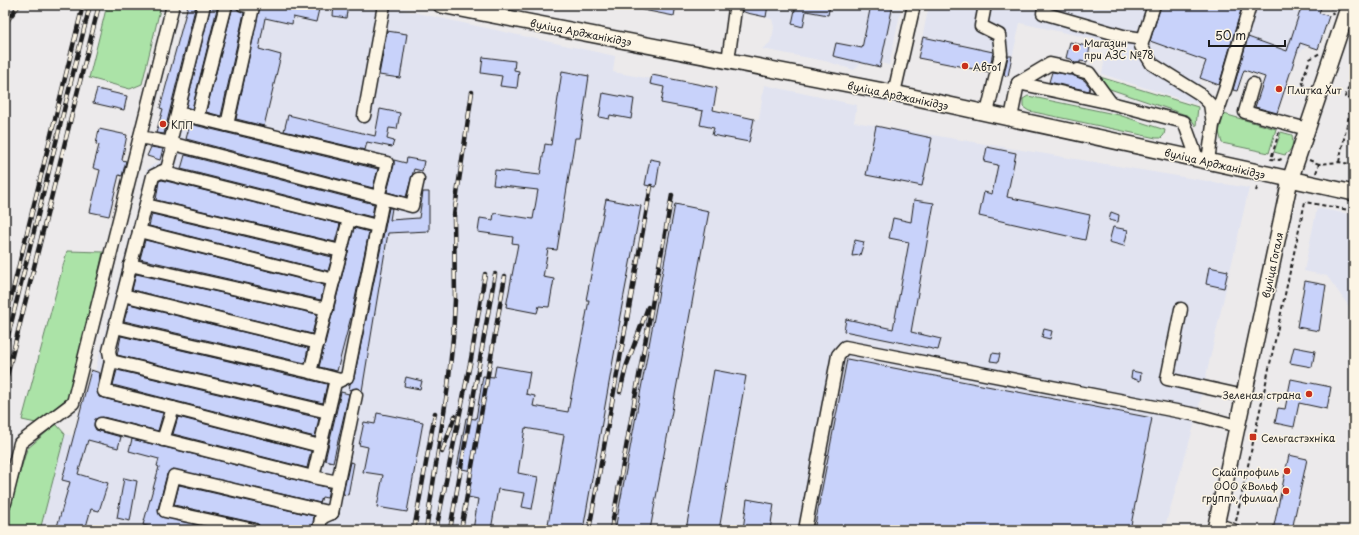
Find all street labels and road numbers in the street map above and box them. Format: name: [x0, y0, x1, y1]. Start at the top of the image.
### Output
street label: вуліца Арджанікідзэ: [529, 15, 633, 50]
street label: вуліца Арджанікідзэ: [846, 77, 950, 114]
street label: вуліца Арджанікідзэ: [1163, 144, 1267, 183]
street label: вуліца Гогаля: [1258, 231, 1287, 300]

